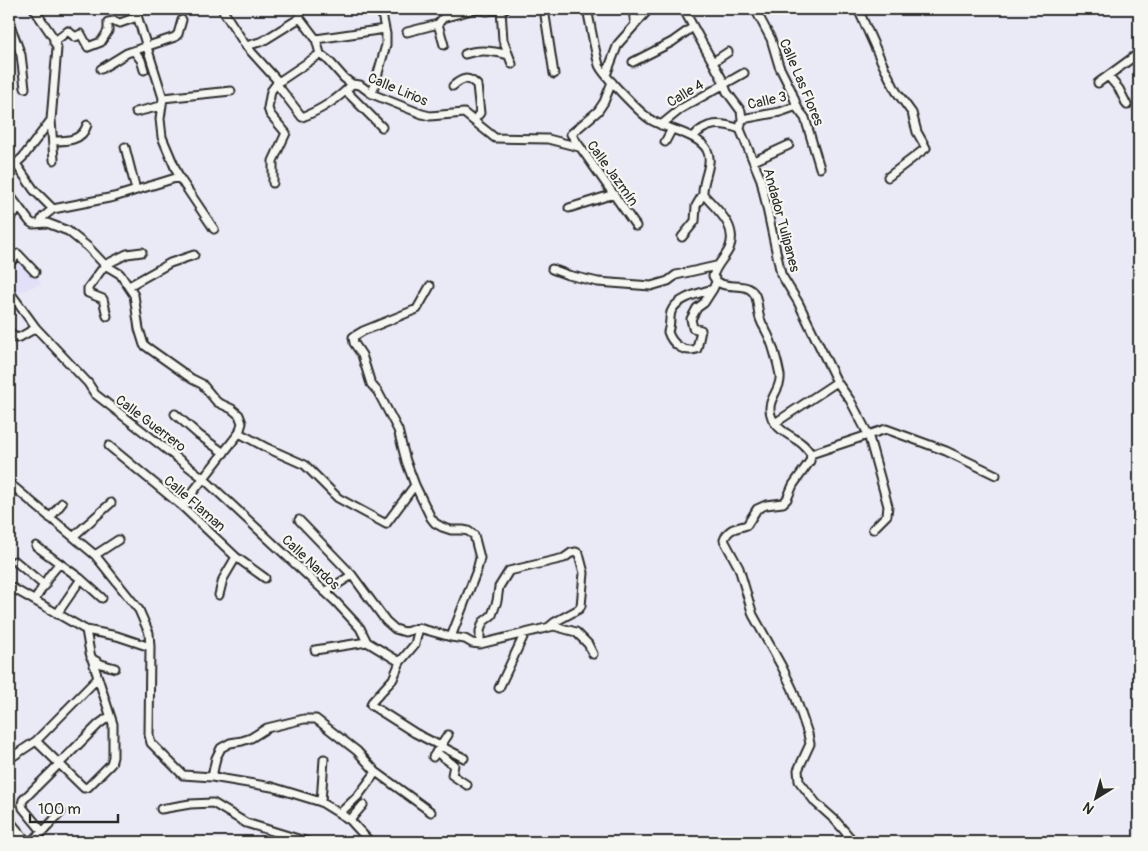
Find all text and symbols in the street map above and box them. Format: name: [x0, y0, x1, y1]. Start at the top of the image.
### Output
street label: Calle Las Flores: [776, 36, 828, 129]
street label: Calle Lirios: [365, 69, 431, 110]
street label: Calle 4: [664, 76, 707, 111]
street label: Calle 3: [746, 88, 788, 113]
street label: Calle Jazmín: [583, 137, 642, 209]
street label: Andador Tulipanes: [760, 166, 804, 274]
street label: Calle Guerrero: [112, 391, 190, 456]
street label: Calle Flaman: [160, 472, 229, 535]
street label: Calle Nardos: [278, 531, 344, 594]
north arrow: [1070, 774, 1120, 824]
scale bar: [30, 791, 118, 823]
text: N: [1080, 798, 1097, 818]
text: 100 m: [38, 800, 81, 819]

